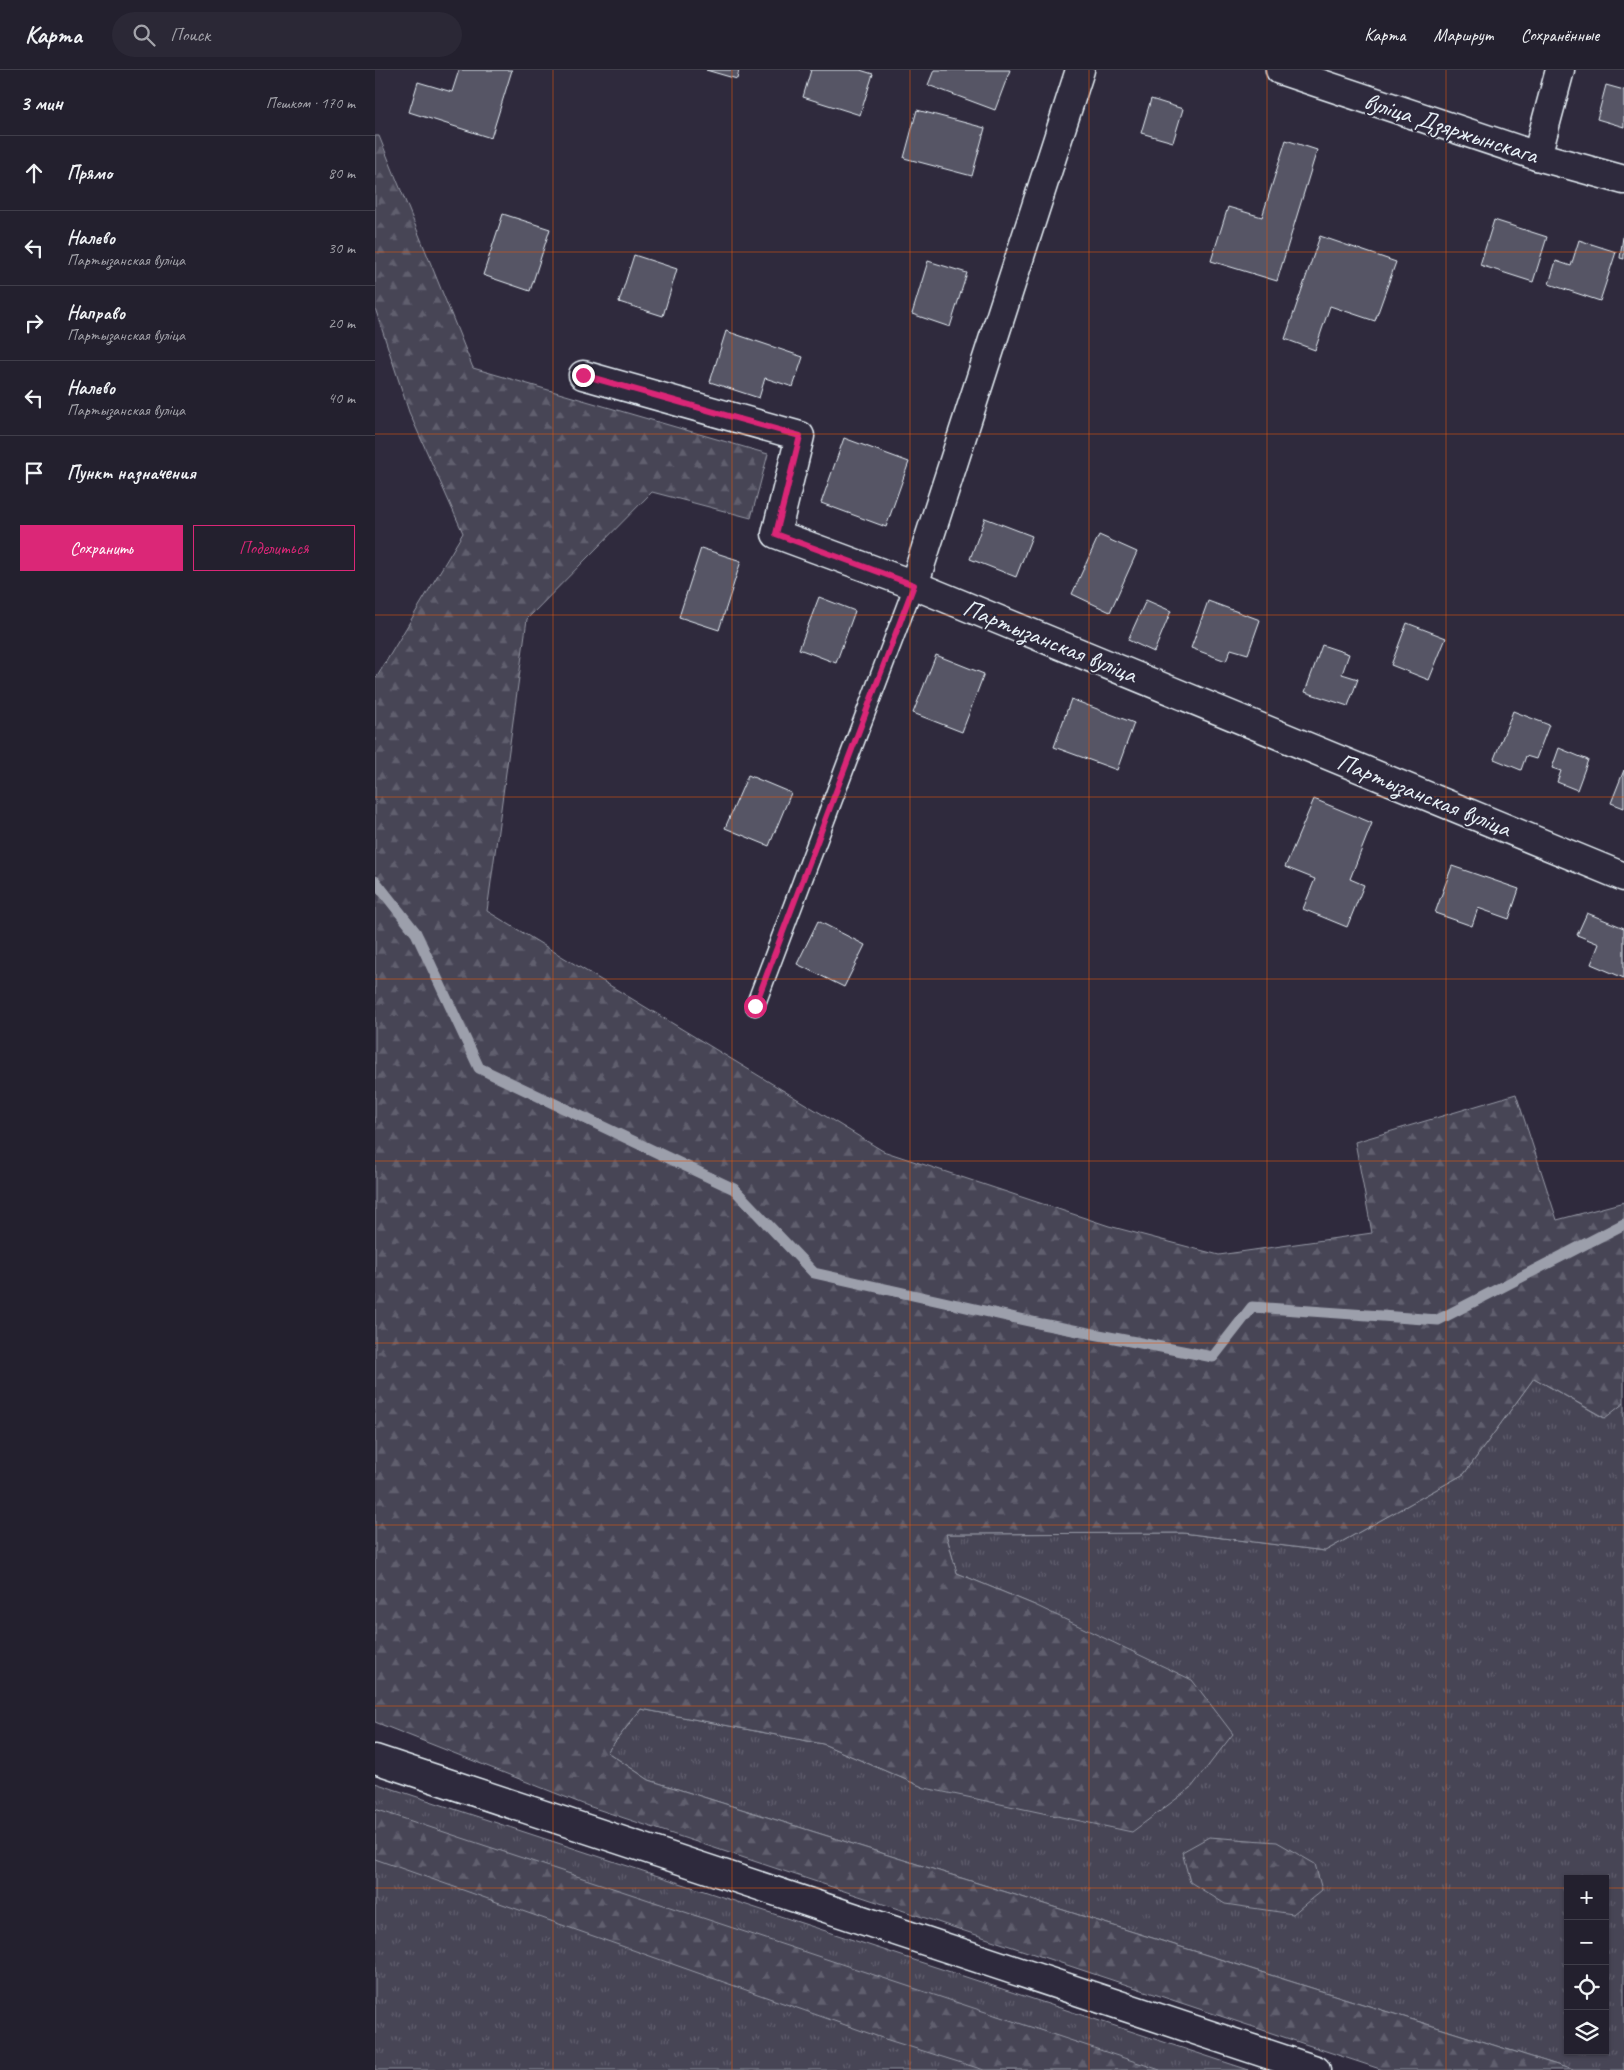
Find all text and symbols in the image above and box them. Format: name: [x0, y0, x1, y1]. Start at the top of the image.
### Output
search box: [112, 12, 462, 57]
text: Карта: [25, 20, 82, 50]
icon: search: [130, 21, 158, 49]
text: Поиск: [170, 23, 210, 47]
text: Карта: [1364, 24, 1405, 46]
text: Маршрут: [1433, 24, 1493, 46]
text: Сохранённые: [1521, 24, 1599, 46]
street label: вуліца Дзяржынскага: [1360, 85, 1544, 172]
text: 3 мин: [20, 90, 63, 116]
text: Пешком · 170 m: [266, 93, 355, 113]
icon: ahead: [20, 159, 48, 187]
text: Прямо: [67, 161, 112, 185]
text: 80 m: [328, 163, 355, 183]
text: Налево: [67, 226, 115, 250]
icon: left: [20, 234, 48, 262]
text: 30 m: [328, 238, 355, 258]
text: Партызанская вуліца: [67, 250, 185, 270]
text: Направо: [67, 301, 125, 325]
icon: right: [20, 309, 48, 337]
text: 20 m: [328, 313, 355, 333]
text: Партызанская вуліца: [67, 325, 185, 345]
route end: [572, 364, 595, 387]
text: Налево: [67, 376, 115, 400]
icon: left: [20, 384, 48, 412]
text: 40 m: [328, 388, 355, 408]
text: Партызанская вуліца: [67, 400, 185, 420]
icon: arrive: [20, 459, 48, 487]
text: Пункт назначения: [67, 461, 196, 485]
button: Сохранить: [20, 525, 183, 571]
button: Поделиться: [193, 525, 355, 571]
street label: Партызанская вуліца: [958, 592, 1143, 692]
street label: Партызанская вуліца: [1332, 746, 1517, 846]
route start: [744, 995, 767, 1018]
map controls: [1564, 1875, 1609, 2055]
button: +: [1564, 1875, 1609, 1920]
button: −: [1564, 1920, 1609, 1965]
button: locate: [1564, 1965, 1609, 2010]
button: layers: [1564, 2010, 1609, 2055]

